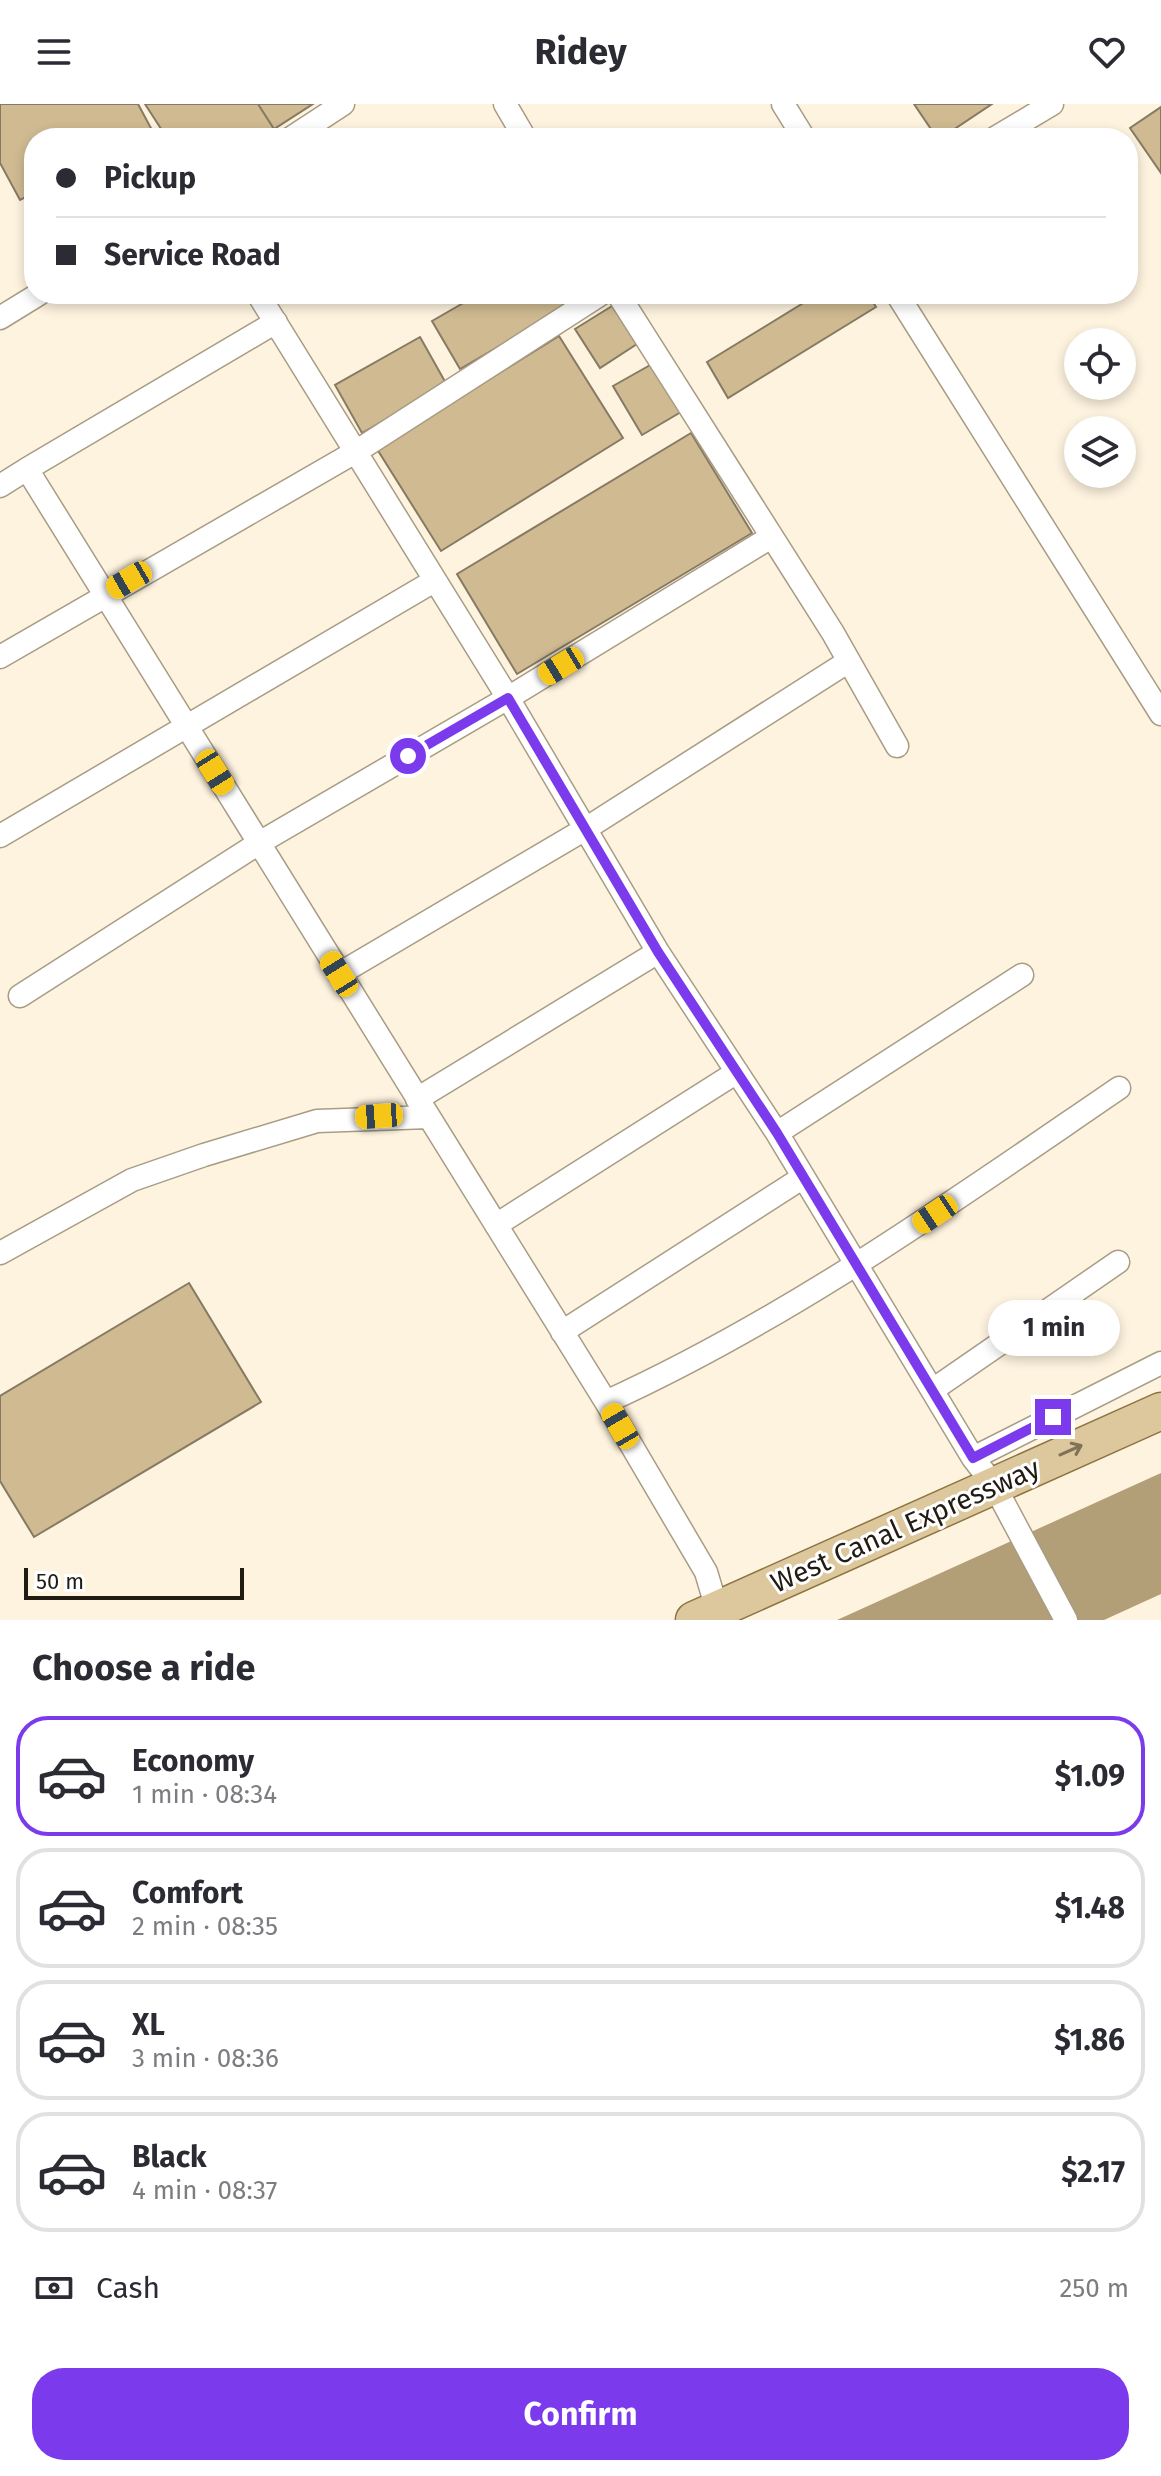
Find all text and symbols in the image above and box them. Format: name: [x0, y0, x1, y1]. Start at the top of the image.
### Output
icon: menu: [32, 30, 76, 74]
text: Ridey: [534, 30, 627, 74]
icon: heart: [1085, 30, 1129, 74]
text: Pickup: [104, 160, 196, 196]
text: Service Road: [104, 237, 281, 273]
map controls: [1064, 328, 1136, 488]
button: locate: [1064, 328, 1136, 400]
button: layers: [1064, 416, 1136, 488]
car: [102, 558, 156, 602]
car: [534, 643, 588, 689]
route start: [390, 738, 426, 774]
car: [192, 745, 238, 799]
car: [316, 947, 362, 1001]
car: [354, 1102, 404, 1130]
car: [908, 1191, 962, 1237]
callout: 1 min: [987, 1301, 1119, 1357]
text: 1 min: [1023, 1312, 1085, 1343]
car: [598, 1399, 642, 1453]
route end: [1035, 1399, 1071, 1435]
one-way arrow: [1059, 1442, 1083, 1457]
street label: West Canal Expressway: [766, 1451, 1045, 1600]
scale bar: [24, 1564, 244, 1600]
text: 50 m: [36, 1568, 84, 1595]
text: Choose a ride: [32, 1646, 255, 1690]
icon: car: [36, 1740, 108, 1812]
text: Economy: [132, 1743, 254, 1779]
text: $1.09: [1055, 1758, 1125, 1794]
text: 1 min · 08:34: [132, 1779, 277, 1810]
icon: car: [36, 1872, 108, 1944]
text: Comfort: [132, 1875, 243, 1911]
text: $1.48: [1055, 1890, 1125, 1926]
text: 2 min · 08:35: [132, 1911, 278, 1942]
icon: car: [36, 2004, 108, 2076]
text: XL: [132, 2007, 165, 2043]
text: $1.86: [1054, 2022, 1125, 2058]
text: 3 min · 08:36: [132, 2043, 279, 2074]
icon: car: [36, 2136, 108, 2208]
text: Black: [132, 2139, 207, 2175]
text: $2.17: [1061, 2154, 1125, 2190]
text: 4 min · 08:37: [132, 2175, 277, 2206]
icon: cash: [32, 2266, 76, 2310]
text: Cash: [96, 2270, 160, 2306]
text: 250 m: [1059, 2273, 1129, 2304]
button: Confirm: [32, 2368, 1129, 2460]

